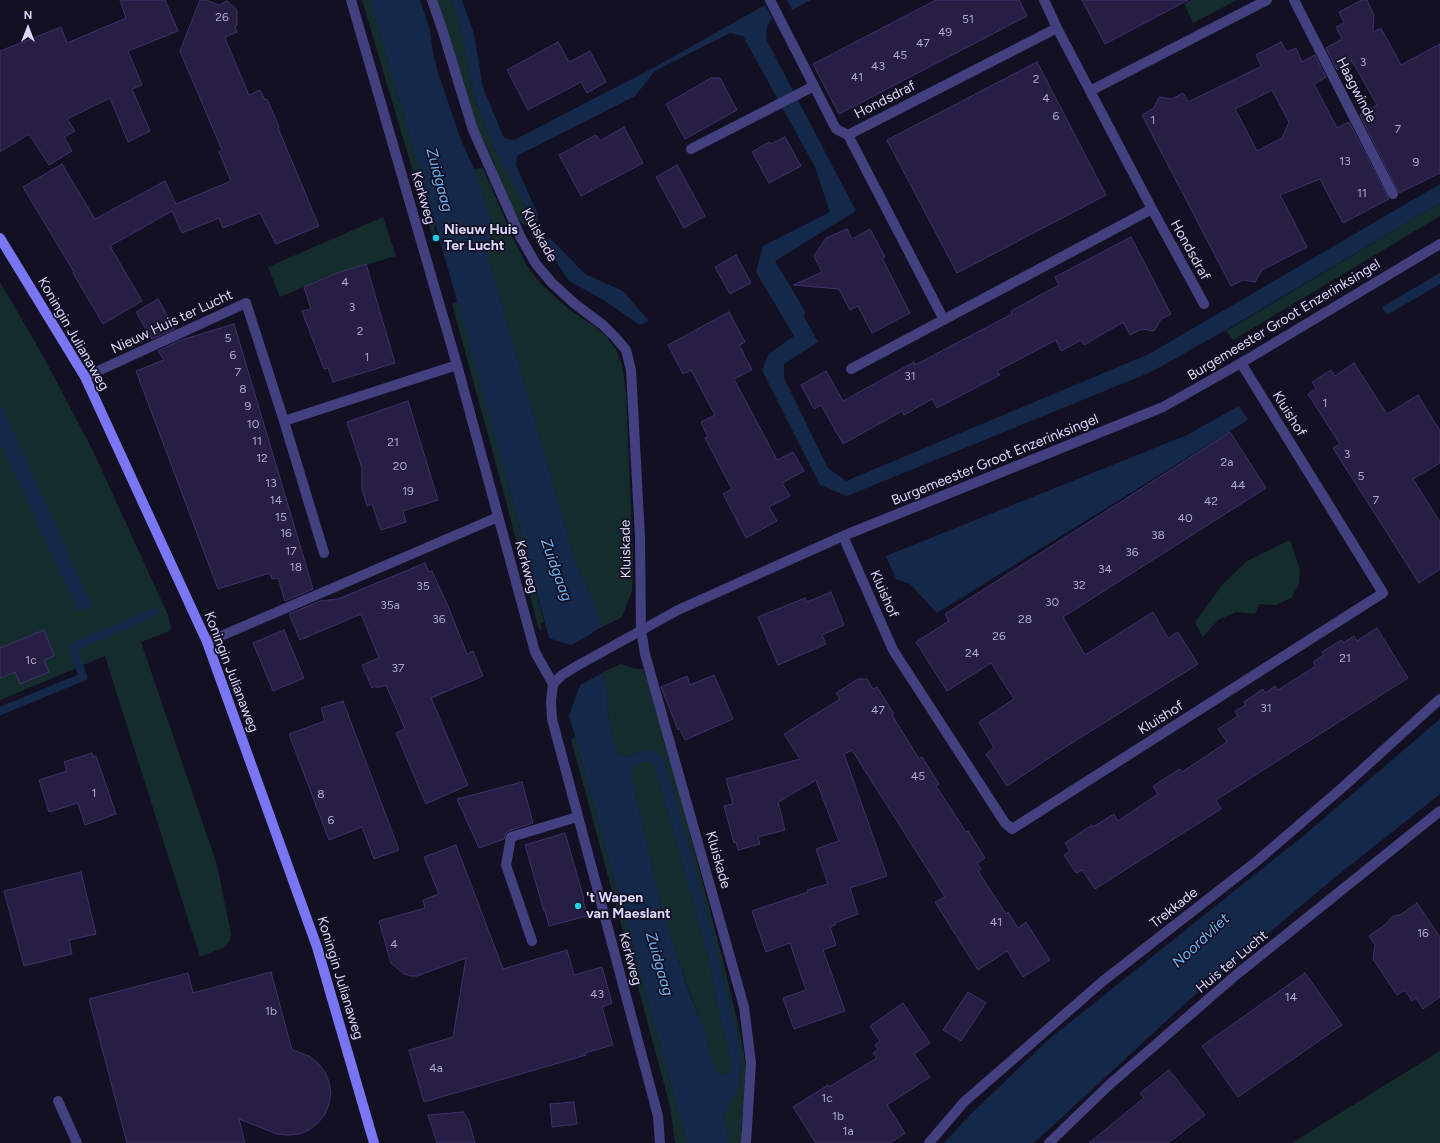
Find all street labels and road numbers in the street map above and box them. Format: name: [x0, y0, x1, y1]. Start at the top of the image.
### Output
street label: Haagwinde: [1332, 55, 1380, 125]
street label: Hondsdraf: [852, 77, 918, 123]
street label: Kerkweg: [407, 170, 439, 226]
street label: Kluiskade: [517, 205, 561, 265]
street label: Hondsdraf: [1167, 217, 1213, 283]
street label: Burgemeester Groot Enzerinksingel: [1185, 256, 1383, 384]
street label: Koningin Julianaweg: [34, 274, 112, 394]
street label: Nieuw Huis ter Lucht: [108, 286, 236, 358]
street label: Kluishof: [1269, 388, 1309, 440]
street label: Burgemeester Groot Enzerinksingel: [889, 411, 1101, 509]
street label: Kluiskade: [617, 519, 635, 579]
street label: Kerkweg: [511, 539, 541, 595]
street label: Kluishof: [866, 568, 902, 620]
street label: Koningin Julianaweg: [200, 609, 262, 735]
street label: Kluishof: [1135, 698, 1187, 738]
street label: Kluiskade: [702, 829, 734, 891]
street label: Trekkade: [1147, 884, 1201, 932]
street label: Koningin Julianaweg: [313, 914, 367, 1042]
street label: Huis ter Lucht: [1193, 927, 1271, 997]
street label: Kerkweg: [615, 931, 645, 987]

